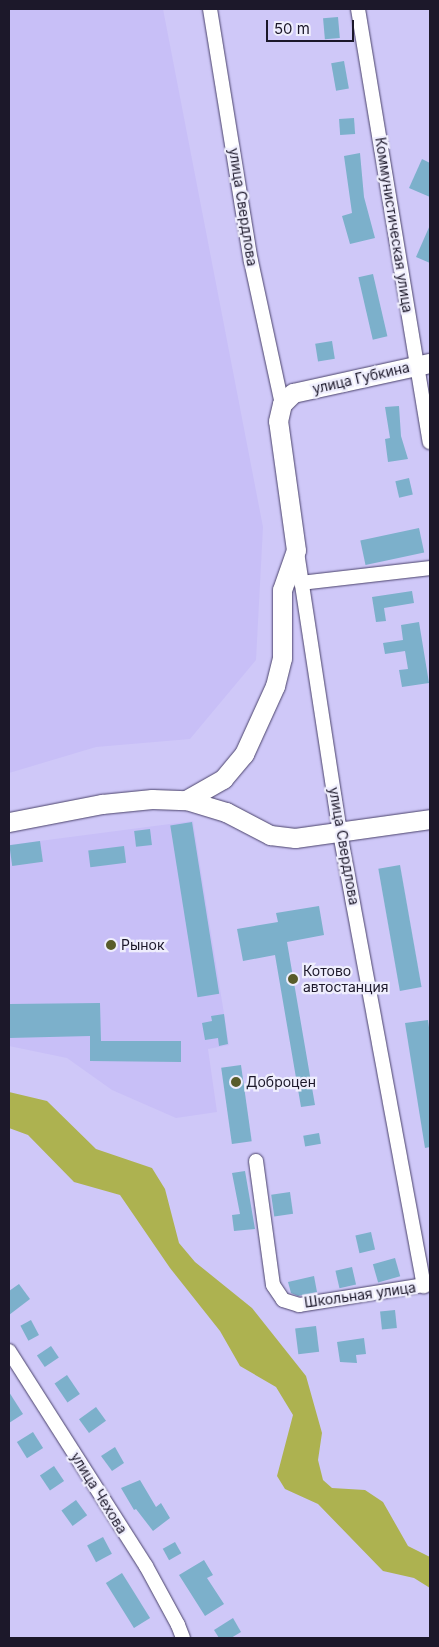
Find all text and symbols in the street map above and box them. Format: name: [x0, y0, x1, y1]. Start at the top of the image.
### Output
scale bar: [269, 10, 356, 42]
text: 50 m: [274, 19, 310, 38]
street label: Коммунистическая улица: [372, 136, 416, 314]
street label: улица Свердлова: [225, 147, 261, 267]
street label: улица Губкина: [311, 359, 411, 397]
street label: улица Свердлова: [325, 786, 363, 906]
place label: Рынок: [121, 937, 165, 953]
marker: Рынок: [105, 939, 117, 951]
place label: Котово автостанция: [303, 963, 389, 996]
marker: Котово автостанция: [287, 973, 299, 985]
place label: Доброцен: [246, 1074, 316, 1090]
marker: Доброцен: [230, 1076, 242, 1088]
street label: Школьная улица: [303, 1279, 417, 1311]
street label: улица Чехова: [67, 1449, 131, 1537]

